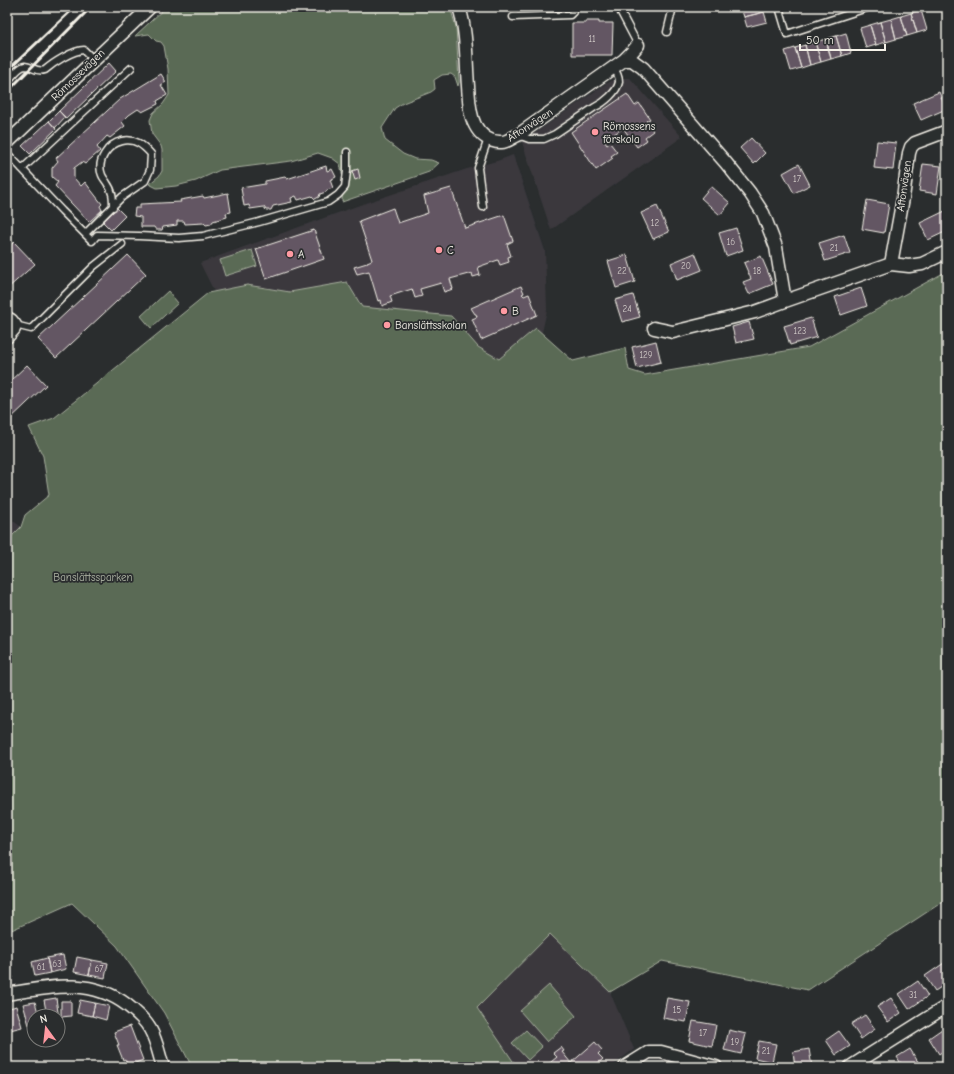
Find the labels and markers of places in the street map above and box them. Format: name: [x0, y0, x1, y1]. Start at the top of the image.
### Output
place label: Römossens förskola: [602, 120, 656, 146]
marker: Römossens förskola: [590, 127, 600, 137]
place label: C: [447, 244, 454, 257]
marker: C: [434, 245, 444, 255]
place label: A: [298, 248, 305, 261]
marker: A: [285, 249, 295, 259]
place label: B: [512, 305, 519, 318]
marker: B: [499, 306, 509, 316]
place label: Banslättsskolan: [395, 319, 467, 332]
marker: Banslättsskolan: [382, 320, 392, 330]

